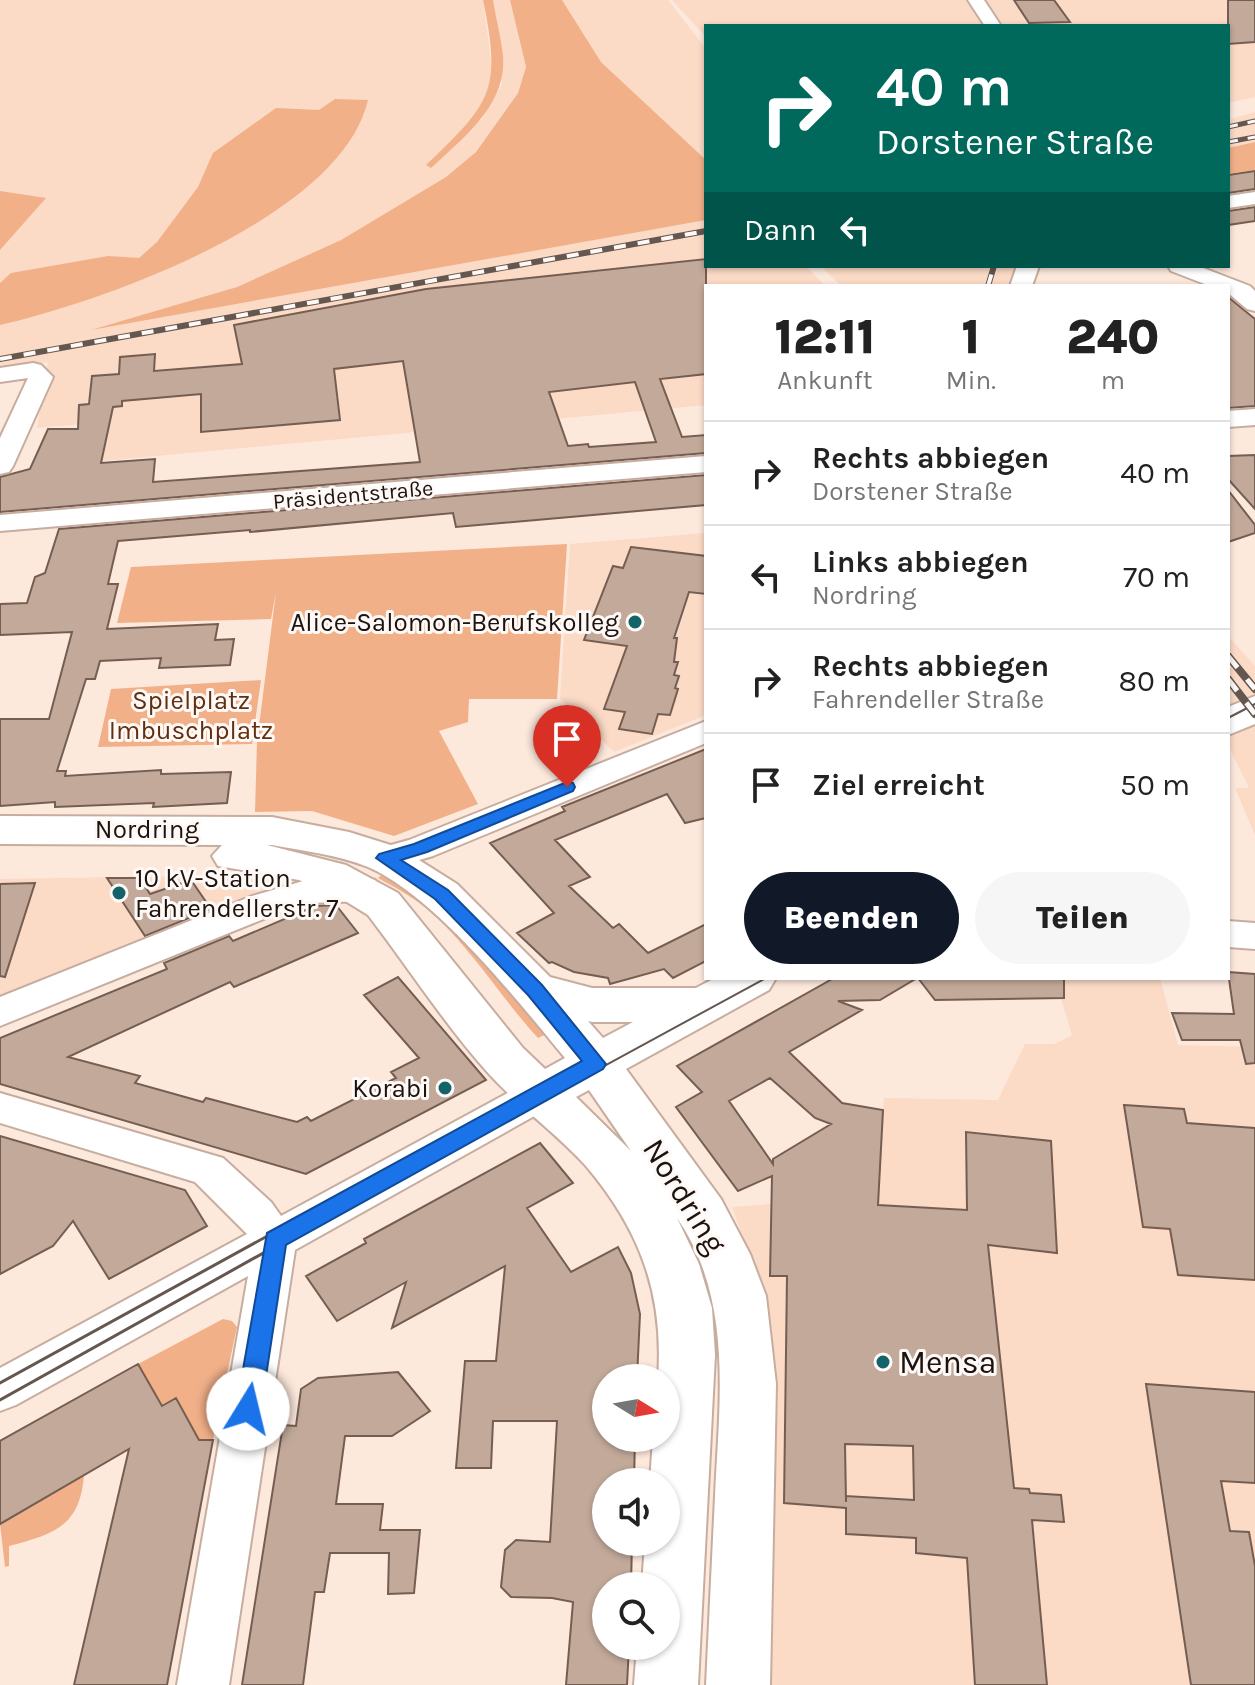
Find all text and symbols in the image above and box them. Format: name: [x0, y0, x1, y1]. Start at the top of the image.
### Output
text: 40 m: [876, 54, 1012, 119]
icon: right: [744, 56, 848, 160]
text: Dorstener Straße: [876, 121, 1154, 163]
icon: left: [833, 208, 877, 252]
text: Dann: [744, 212, 817, 248]
text: 12:11: [775, 309, 875, 365]
text: 1: [962, 309, 980, 365]
text: 240: [1066, 309, 1159, 365]
text: Ankunft: [777, 365, 873, 396]
text: Min.: [946, 365, 996, 396]
text: m: [1101, 365, 1125, 396]
text: Rechts abbiegen: [812, 440, 1049, 476]
icon: right: [744, 451, 788, 495]
text: 40 m: [1120, 455, 1190, 491]
street label: Präsidentstraße: [272, 475, 434, 515]
text: Dorstener Straße: [812, 476, 1013, 507]
text: Links abbiegen: [812, 544, 1029, 580]
icon: left: [744, 555, 788, 599]
text: 70 m: [1123, 559, 1190, 595]
text: Nordring: [812, 580, 916, 611]
place label: Alice-Salomon-Berufskolleg: [290, 607, 619, 638]
marker: Alice-Salomon-Berufskolleg: [626, 613, 644, 631]
text: Rechts abbiegen: [812, 648, 1049, 684]
icon: right: [744, 659, 788, 703]
text: 80 m: [1119, 663, 1190, 699]
text: Fahrendeller Straße: [812, 684, 1044, 715]
park label: Spielplatz Imbuschplatz: [109, 685, 273, 746]
pin: [533, 705, 601, 787]
icon: arrive: [545, 717, 589, 761]
icon: arrive: [744, 763, 788, 807]
text: Ziel erreicht: [812, 767, 985, 803]
text: 50 m: [1120, 767, 1190, 803]
street label: Nordring: [95, 814, 199, 845]
place label: 10 kV-Station Fahrendellerstr. 7: [135, 863, 338, 924]
button: Beenden: [744, 872, 959, 964]
button: Teilen: [975, 872, 1190, 964]
marker: 10 kV-Station Fahrendellerstr. 7: [110, 884, 128, 902]
place label: Korabi: [352, 1073, 429, 1104]
marker: Korabi: [436, 1079, 454, 1097]
street label: Nordring: [635, 1132, 734, 1261]
place label: Mensa: [899, 1344, 996, 1381]
marker: Mensa: [874, 1353, 892, 1371]
north arrow: [592, 1364, 680, 1452]
map controls: [592, 1364, 680, 1660]
position arrow: [206, 1367, 290, 1451]
button: sound: [592, 1468, 680, 1556]
button: search: [592, 1572, 680, 1660]

